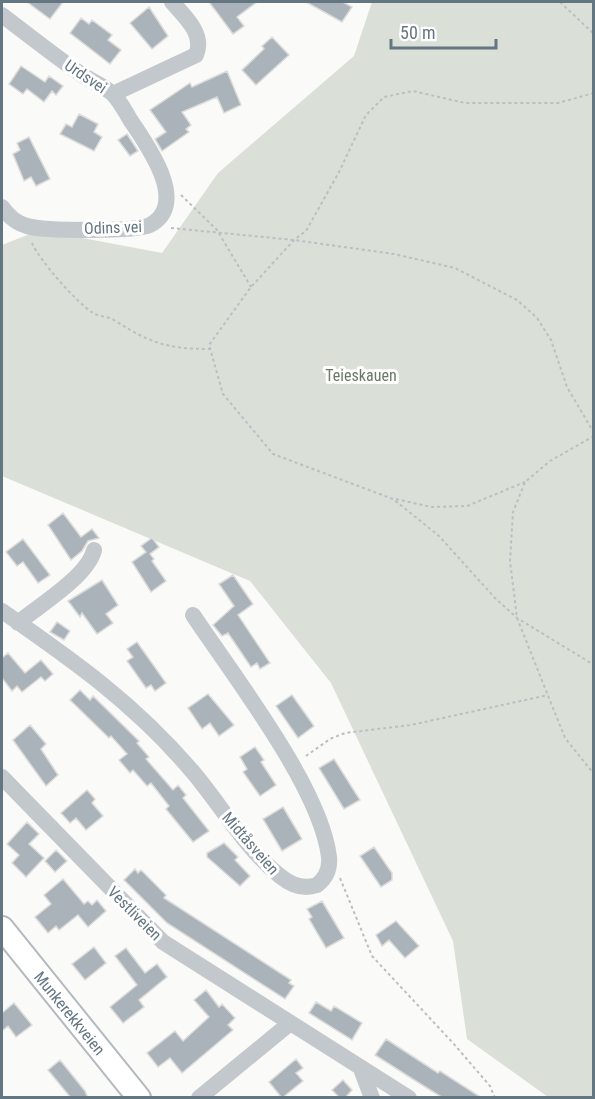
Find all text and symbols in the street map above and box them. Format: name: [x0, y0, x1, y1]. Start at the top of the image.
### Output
scale bar: [391, 12, 496, 50]
text: 50 m: [400, 22, 435, 43]
street label: Urdsvei: [61, 55, 110, 97]
street label: Odins vei: [84, 217, 142, 238]
park label: Teieskauen: [325, 366, 397, 385]
street label: Midtåsveien: [218, 808, 283, 878]
street label: Vestliveien: [104, 882, 166, 944]
street label: Munkerekkveien: [30, 968, 109, 1059]

